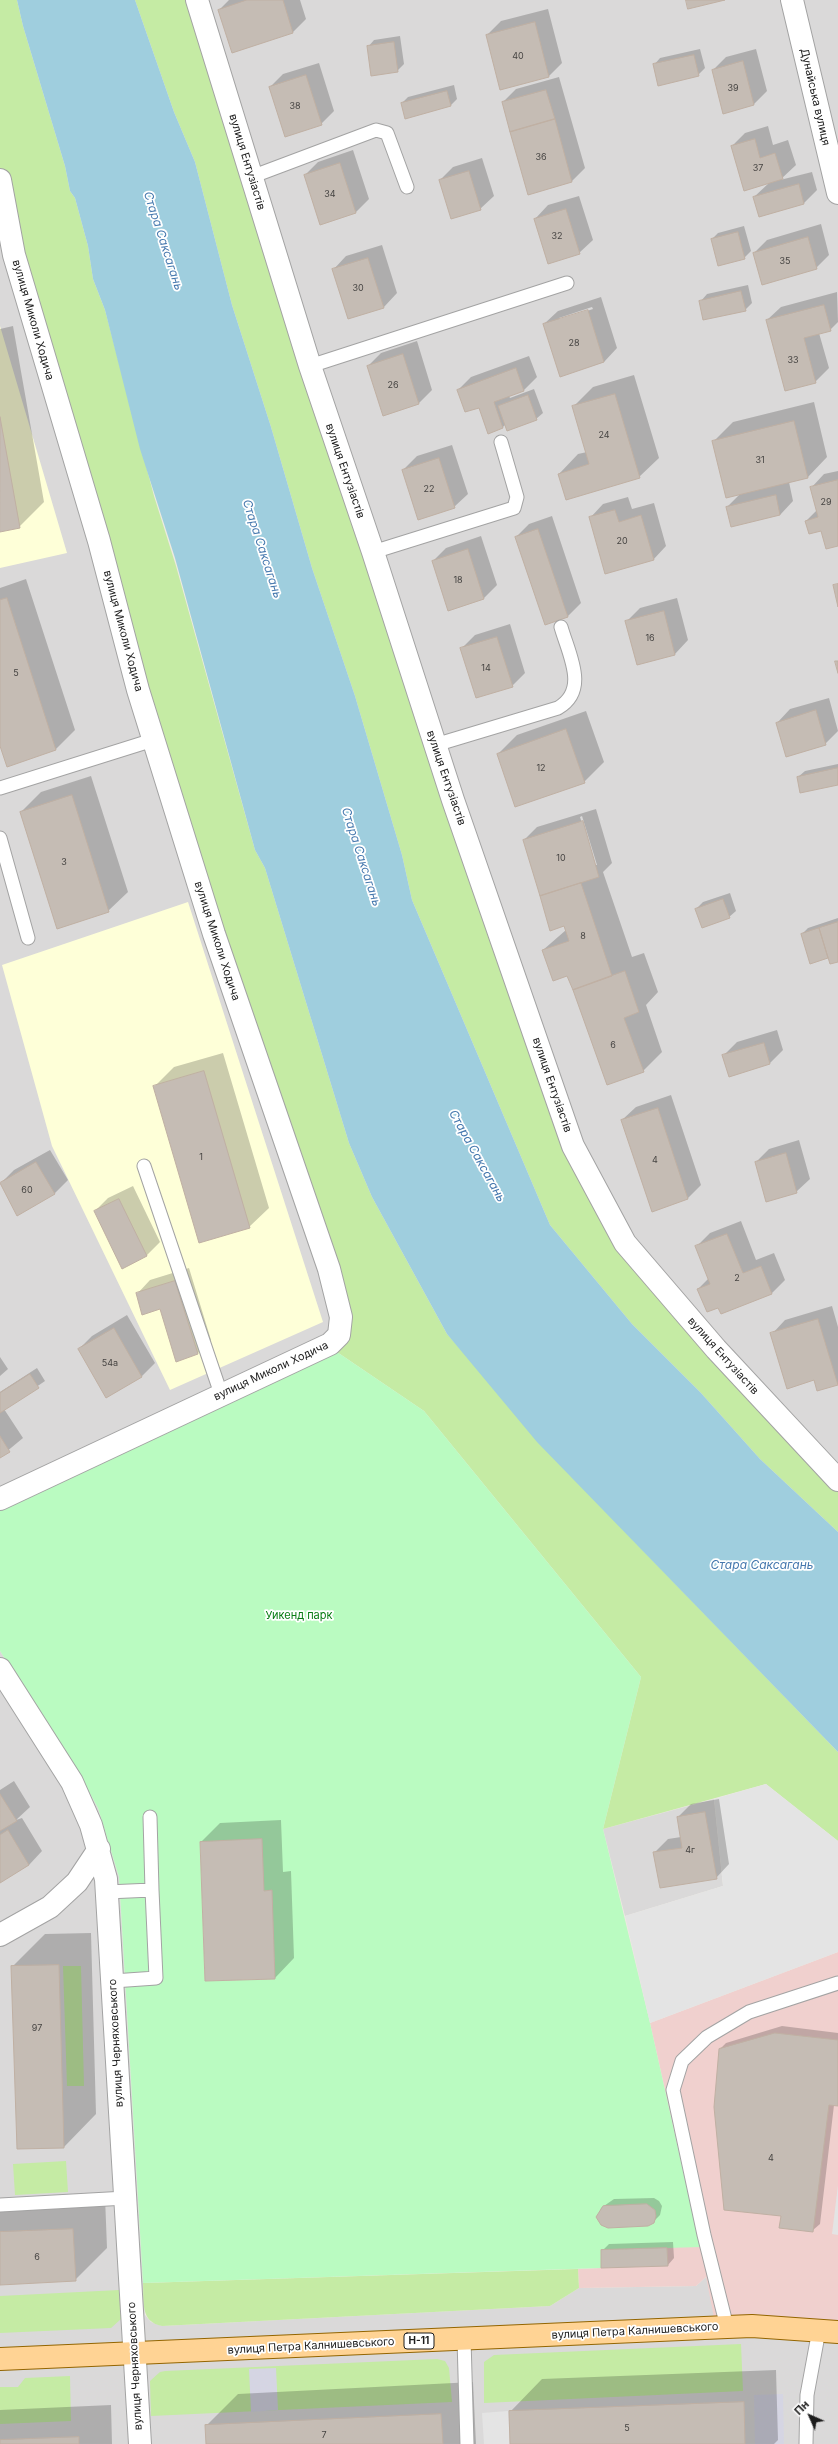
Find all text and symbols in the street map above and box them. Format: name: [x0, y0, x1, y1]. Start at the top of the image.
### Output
street label: Дунайська вулиця: [797, 47, 833, 147]
house number: 40: [512, 51, 524, 61]
house number: 39: [727, 83, 739, 93]
house number: 38: [289, 101, 301, 111]
street label: вулиця Ентузіастів: [226, 112, 268, 212]
house number: 36: [535, 152, 547, 162]
house number: 37: [753, 163, 763, 173]
house number: 34: [324, 189, 336, 199]
water label: Стара Саксагань: [140, 190, 186, 292]
house number: 32: [551, 231, 563, 241]
house number: 35: [779, 256, 791, 266]
street label: вулиця Миколи Ходича: [9, 258, 57, 382]
house number: 30: [352, 283, 364, 293]
house number: 28: [568, 338, 580, 348]
house number: 33: [787, 355, 799, 365]
house number: 26: [387, 380, 399, 390]
street label: вулиця Ентузіастів: [323, 422, 367, 520]
house number: 24: [598, 430, 610, 440]
house number: 31: [755, 455, 765, 465]
house number: 22: [424, 484, 434, 494]
house number: 29: [820, 497, 832, 507]
water label: Стара Саксагань: [239, 498, 285, 600]
house number: 20: [616, 536, 628, 546]
street label: вулиця Миколи Ходича: [100, 569, 146, 693]
house number: 18: [453, 575, 463, 585]
house number: 16: [645, 633, 655, 643]
house number: 14: [481, 663, 491, 673]
house number: 5: [13, 668, 19, 678]
street label: вулиця Ентузіастів: [424, 729, 468, 827]
house number: 12: [536, 763, 546, 773]
water label: Стара Саксагань: [338, 806, 384, 908]
house number: 10: [556, 853, 566, 863]
house number: 3: [61, 857, 67, 867]
street label: вулиця Миколи Ходича: [191, 880, 243, 1002]
house number: 8: [580, 931, 586, 941]
street label: вулиця Ентузіастів: [530, 1036, 574, 1134]
house number: 6: [610, 1040, 616, 1050]
water label: Стара Саксагань: [446, 1107, 508, 1205]
house number: 1: [199, 1152, 203, 1162]
house number: 4: [652, 1155, 658, 1165]
house number: 60: [21, 1185, 33, 1195]
house number: 2: [734, 1273, 740, 1283]
street label: вулиця Ентузіастів: [685, 1315, 761, 1397]
street label: вулиця Миколи Ходича: [212, 1339, 330, 1403]
house number: 54а: [102, 1358, 118, 1368]
water label: Стара Саксагань: [710, 1558, 814, 1572]
park label: Уикенд парк: [266, 1609, 332, 1623]
house number: 4г: [685, 1845, 695, 1855]
street label: вулиця Черняховського: [106, 1979, 126, 2107]
house number: 97: [32, 2023, 42, 2033]
house number: 4: [768, 2153, 774, 2163]
house number: 6: [34, 2252, 40, 2262]
street label: вулиця Черняховського: [125, 2302, 145, 2430]
street label: вулиця Петра Калнишевського: [551, 2320, 719, 2342]
road number: Н-11: [404, 2333, 434, 2349]
street label: вулиця Петра Калнишевського: [227, 2335, 395, 2357]
north arrow: [790, 2396, 830, 2436]
text: Пн: [791, 2397, 812, 2418]
house number: 5: [624, 2423, 630, 2433]
house number: 7: [321, 2430, 327, 2440]

